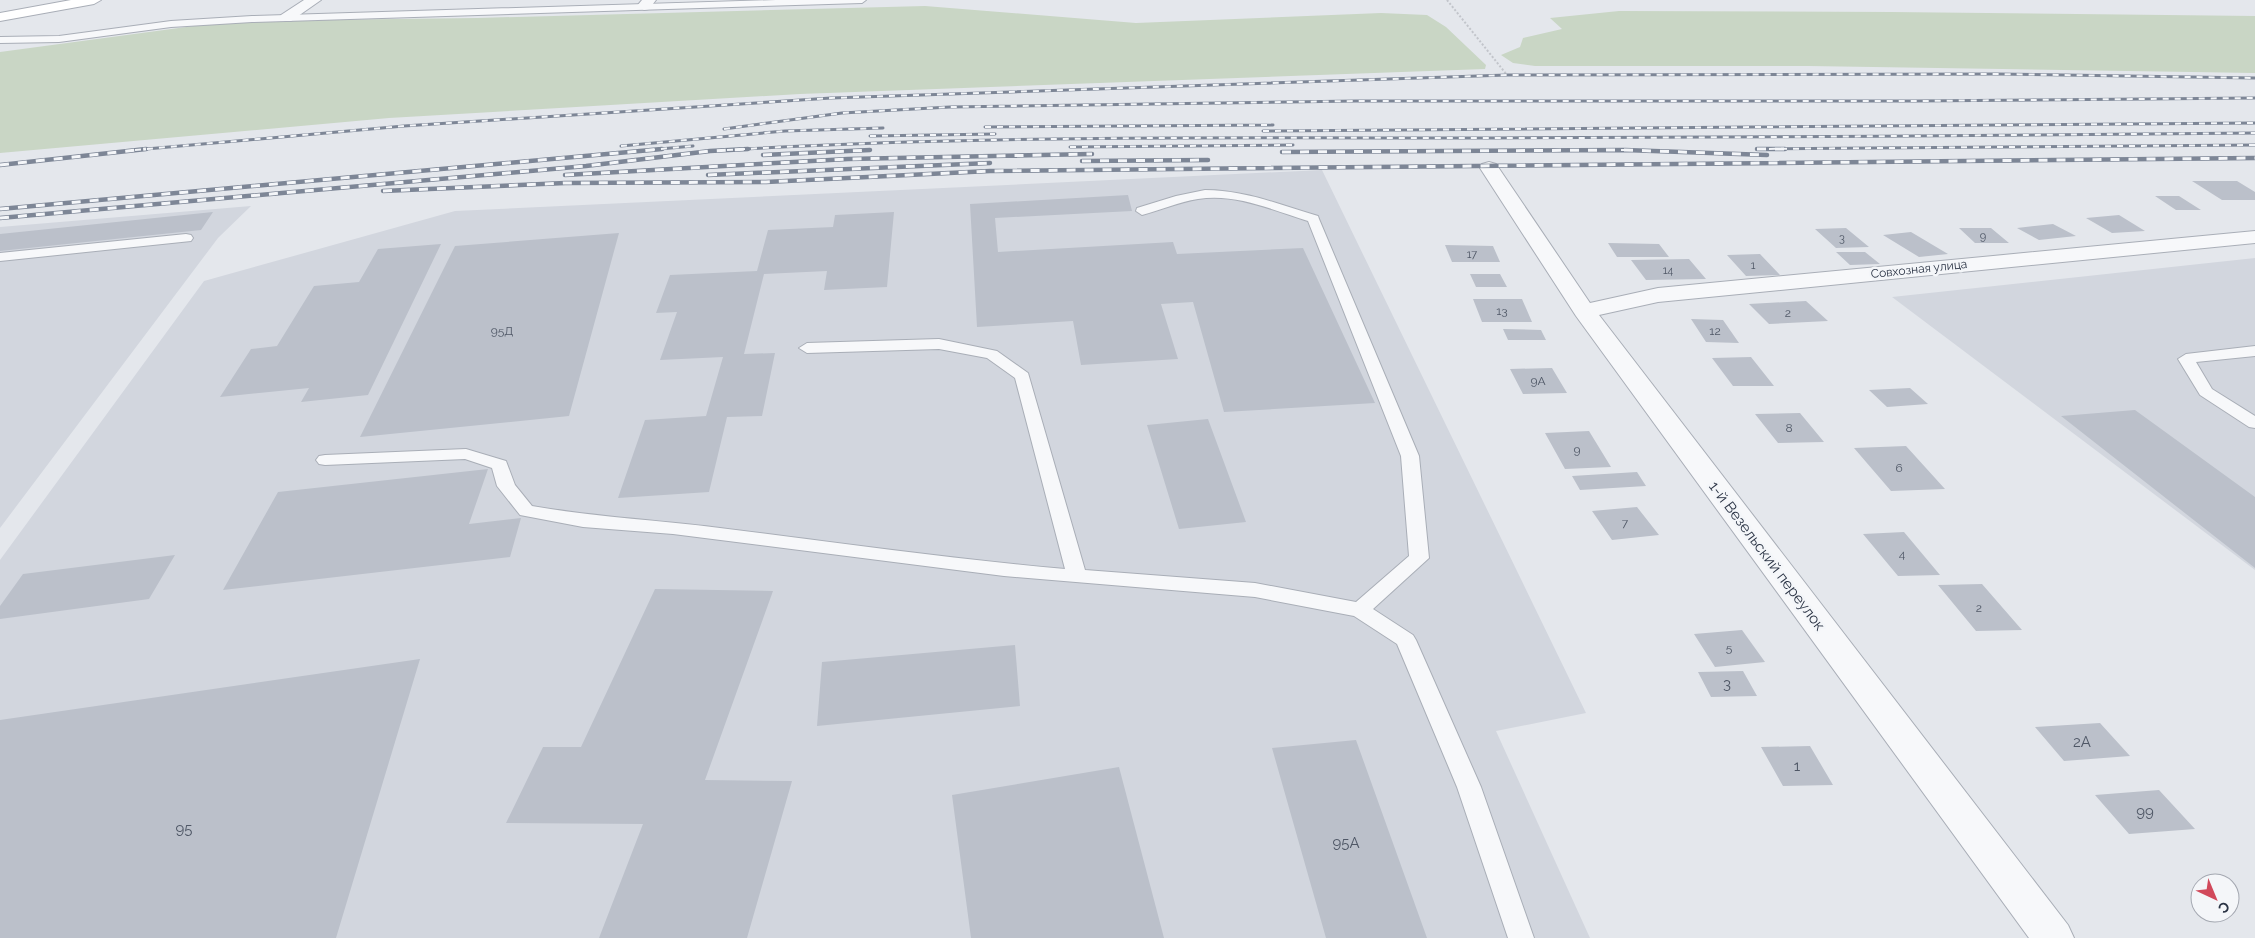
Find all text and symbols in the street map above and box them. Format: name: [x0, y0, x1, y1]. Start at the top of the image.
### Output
house number: 9: [1980, 230, 1986, 243]
house number: 3: [1839, 232, 1845, 245]
house number: 17: [1467, 248, 1477, 261]
street label: Совхозная улица: [1870, 257, 1968, 281]
house number: 1: [1751, 259, 1756, 272]
house number: 14: [1663, 264, 1673, 277]
house number: 13: [1496, 304, 1508, 318]
house number: 2: [1785, 306, 1791, 320]
house number: 95Д: [491, 324, 513, 338]
house number: 12: [1709, 324, 1721, 338]
house number: 9А: [1530, 374, 1546, 388]
house number: 8: [1785, 421, 1793, 435]
house number: 9: [1573, 443, 1581, 457]
house number: 6: [1895, 461, 1903, 475]
street label: 1-й Везельский переулок: [1705, 478, 1829, 634]
house number: 7: [1622, 516, 1629, 530]
house number: 4: [1899, 547, 1906, 561]
house number: 2: [1976, 601, 1982, 615]
house number: 5: [1726, 641, 1733, 655]
house number: 3: [1723, 675, 1731, 693]
house number: 2А: [2073, 733, 2091, 751]
house number: 1: [1794, 757, 1801, 775]
house number: 99: [2136, 803, 2154, 821]
house number: 95: [176, 820, 192, 838]
house number: 95А: [1332, 834, 1360, 852]
north arrow: [2190, 873, 2240, 923]
text: С: [2215, 898, 2233, 917]

